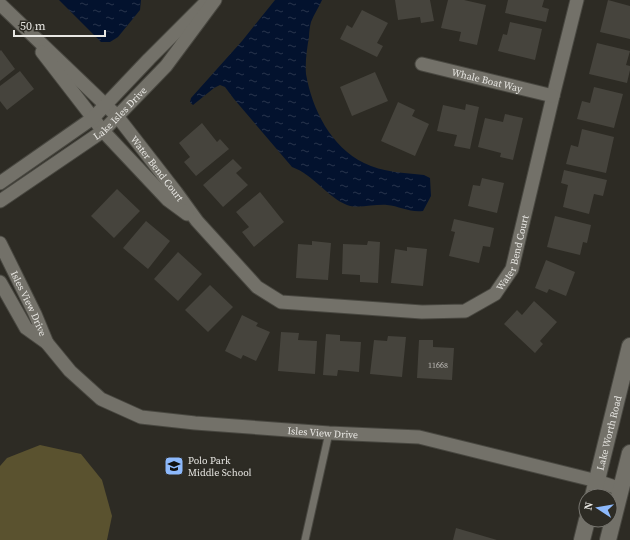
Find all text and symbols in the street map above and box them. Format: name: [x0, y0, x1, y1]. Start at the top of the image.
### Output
scale bar: [14, 12, 105, 38]
text: 50 m: [20, 18, 46, 34]
street label: Whale Boat Way: [450, 65, 525, 95]
street label: Lake Isles Drive: [90, 84, 149, 142]
street label: Water Bend Court: [128, 133, 187, 204]
street label: Water Bend Court: [493, 213, 531, 293]
street label: Isles View Drive: [8, 268, 50, 338]
house number: 11668: [428, 360, 448, 371]
street label: Lake Worth Road: [593, 394, 624, 472]
street label: Isles View Drive: [287, 423, 358, 441]
place label: Polo Park Middle School: [188, 454, 252, 479]
school or university icon: Polo Park Middle School: [163, 455, 185, 477]
north arrow: [578, 488, 618, 528]
text: N: [581, 501, 597, 512]

